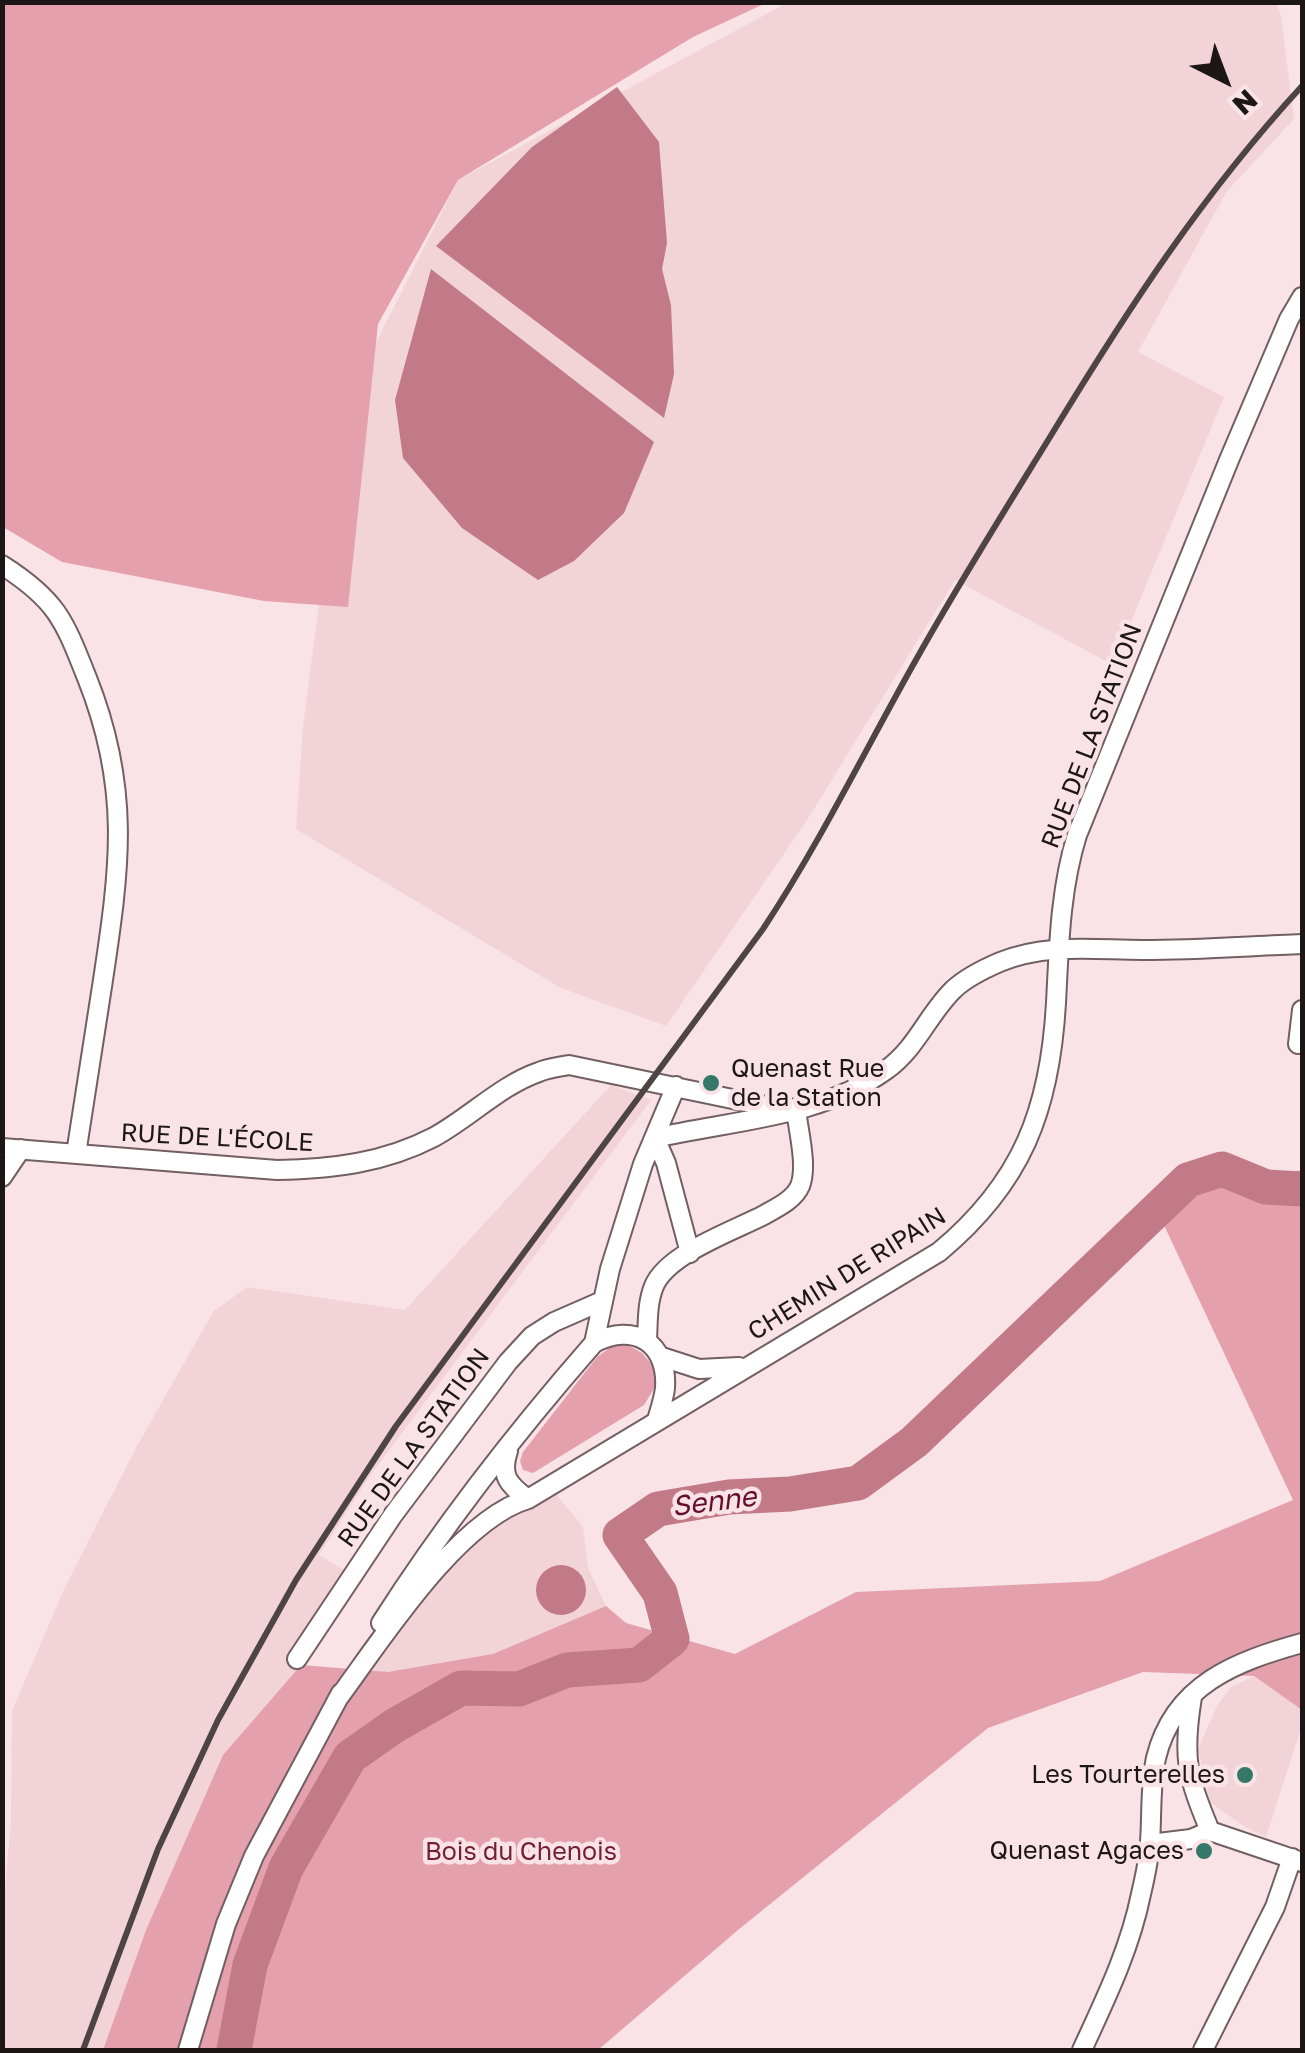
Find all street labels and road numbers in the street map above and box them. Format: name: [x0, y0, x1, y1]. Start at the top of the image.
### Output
street label: RUE DE LA STATION: [1035, 619, 1149, 853]
street label: RUE DE L'ÉCOLE: [120, 1118, 314, 1158]
street label: CHEMIN DE RIPAIN: [743, 1201, 951, 1347]
street label: RUE DE LA STATION: [332, 1343, 496, 1553]

